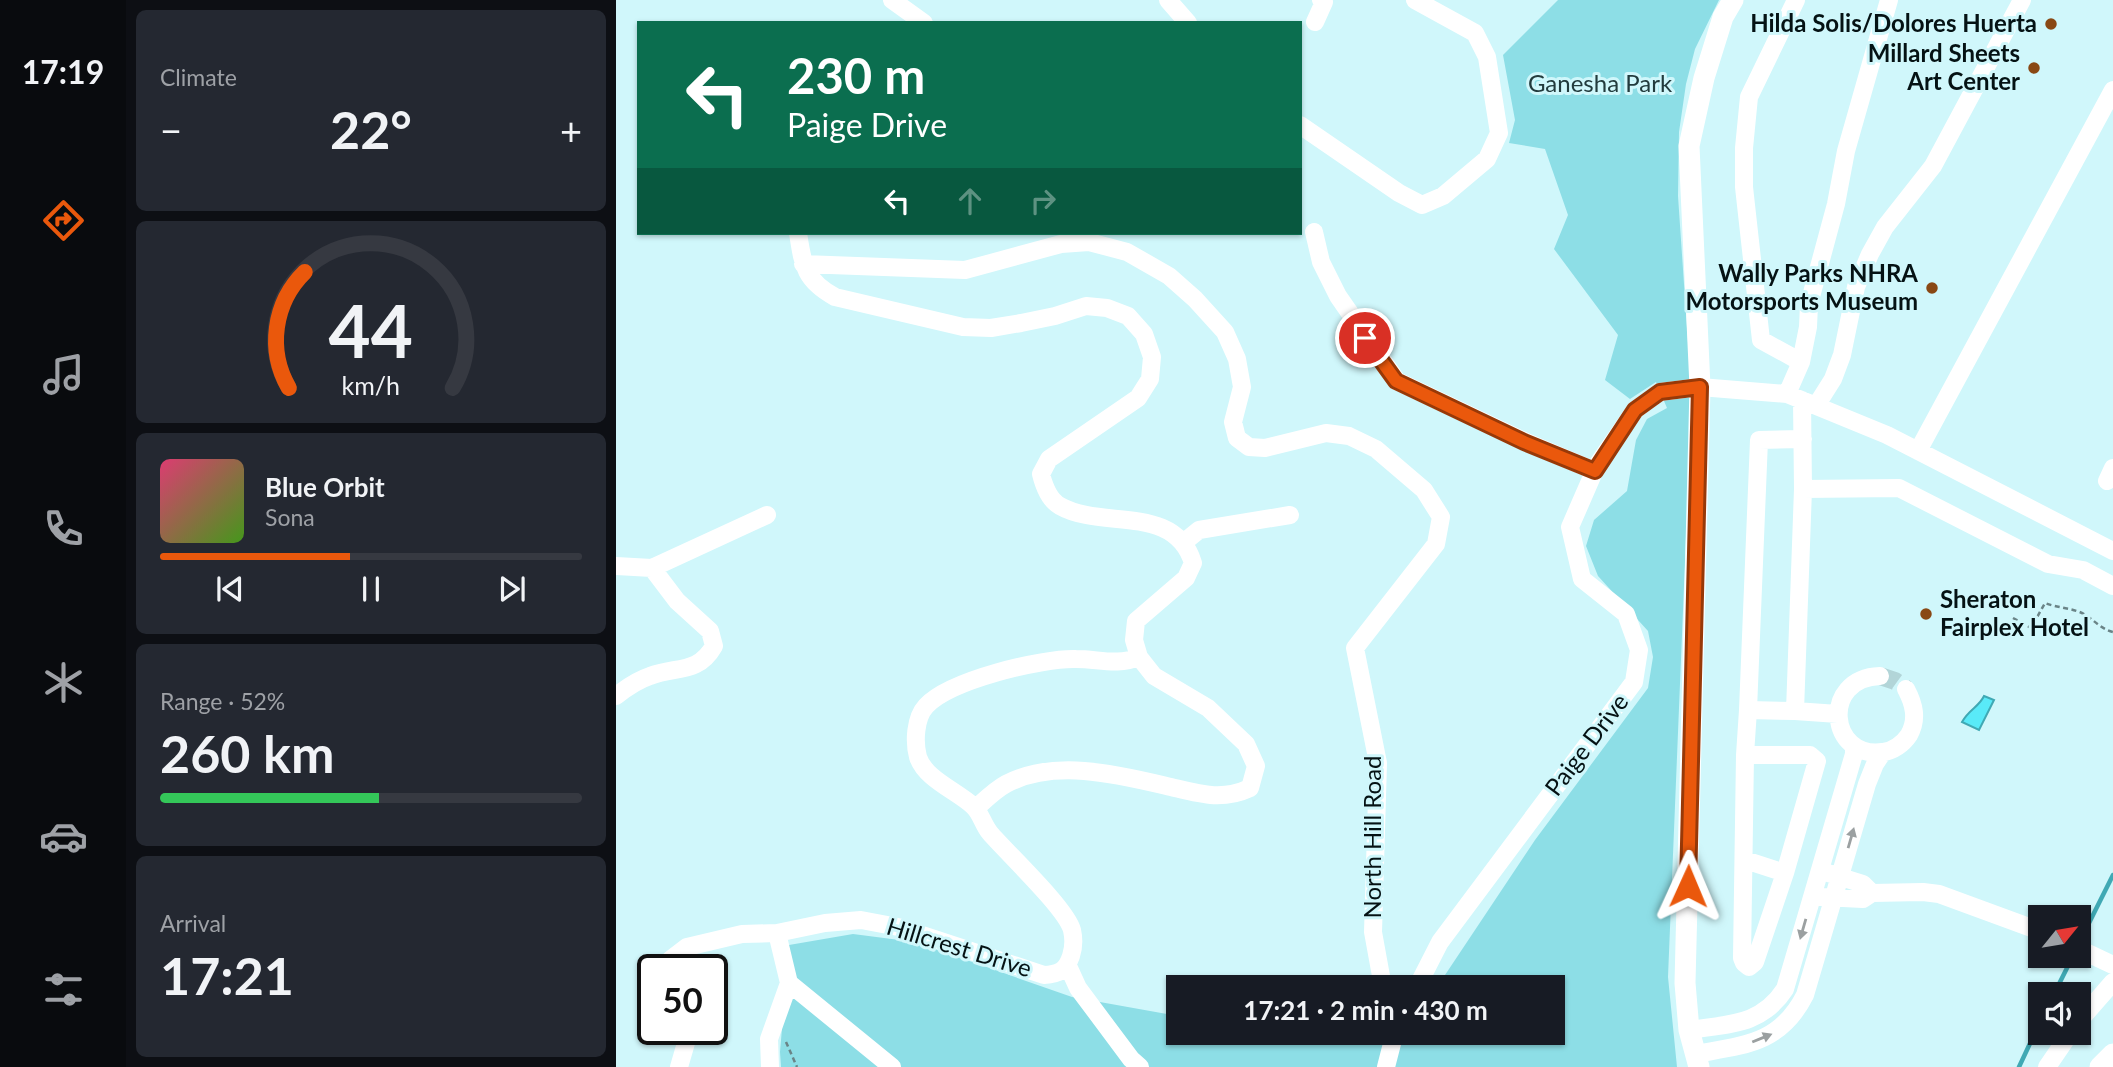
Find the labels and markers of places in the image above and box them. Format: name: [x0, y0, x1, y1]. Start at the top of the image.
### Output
place label: Hilda Solis/Dolores Huerta: [1750, 8, 2037, 37]
marker: Hilda Solis/Dolores Huerta: [2043, 16, 2059, 32]
place label: Millard Sheets Art Center: [1868, 38, 2020, 95]
marker: Millard Sheets Art Center: [2026, 60, 2042, 76]
place label: Wally Parks NHRA Motorsports Museum: [1685, 258, 1918, 315]
marker: Wally Parks NHRA Motorsports Museum: [1924, 280, 1940, 296]
pin: [1335, 308, 1395, 368]
place label: Sheraton Fairplex Hotel: [1940, 584, 2089, 641]
marker: Sheraton Fairplex Hotel: [1918, 606, 1934, 622]

